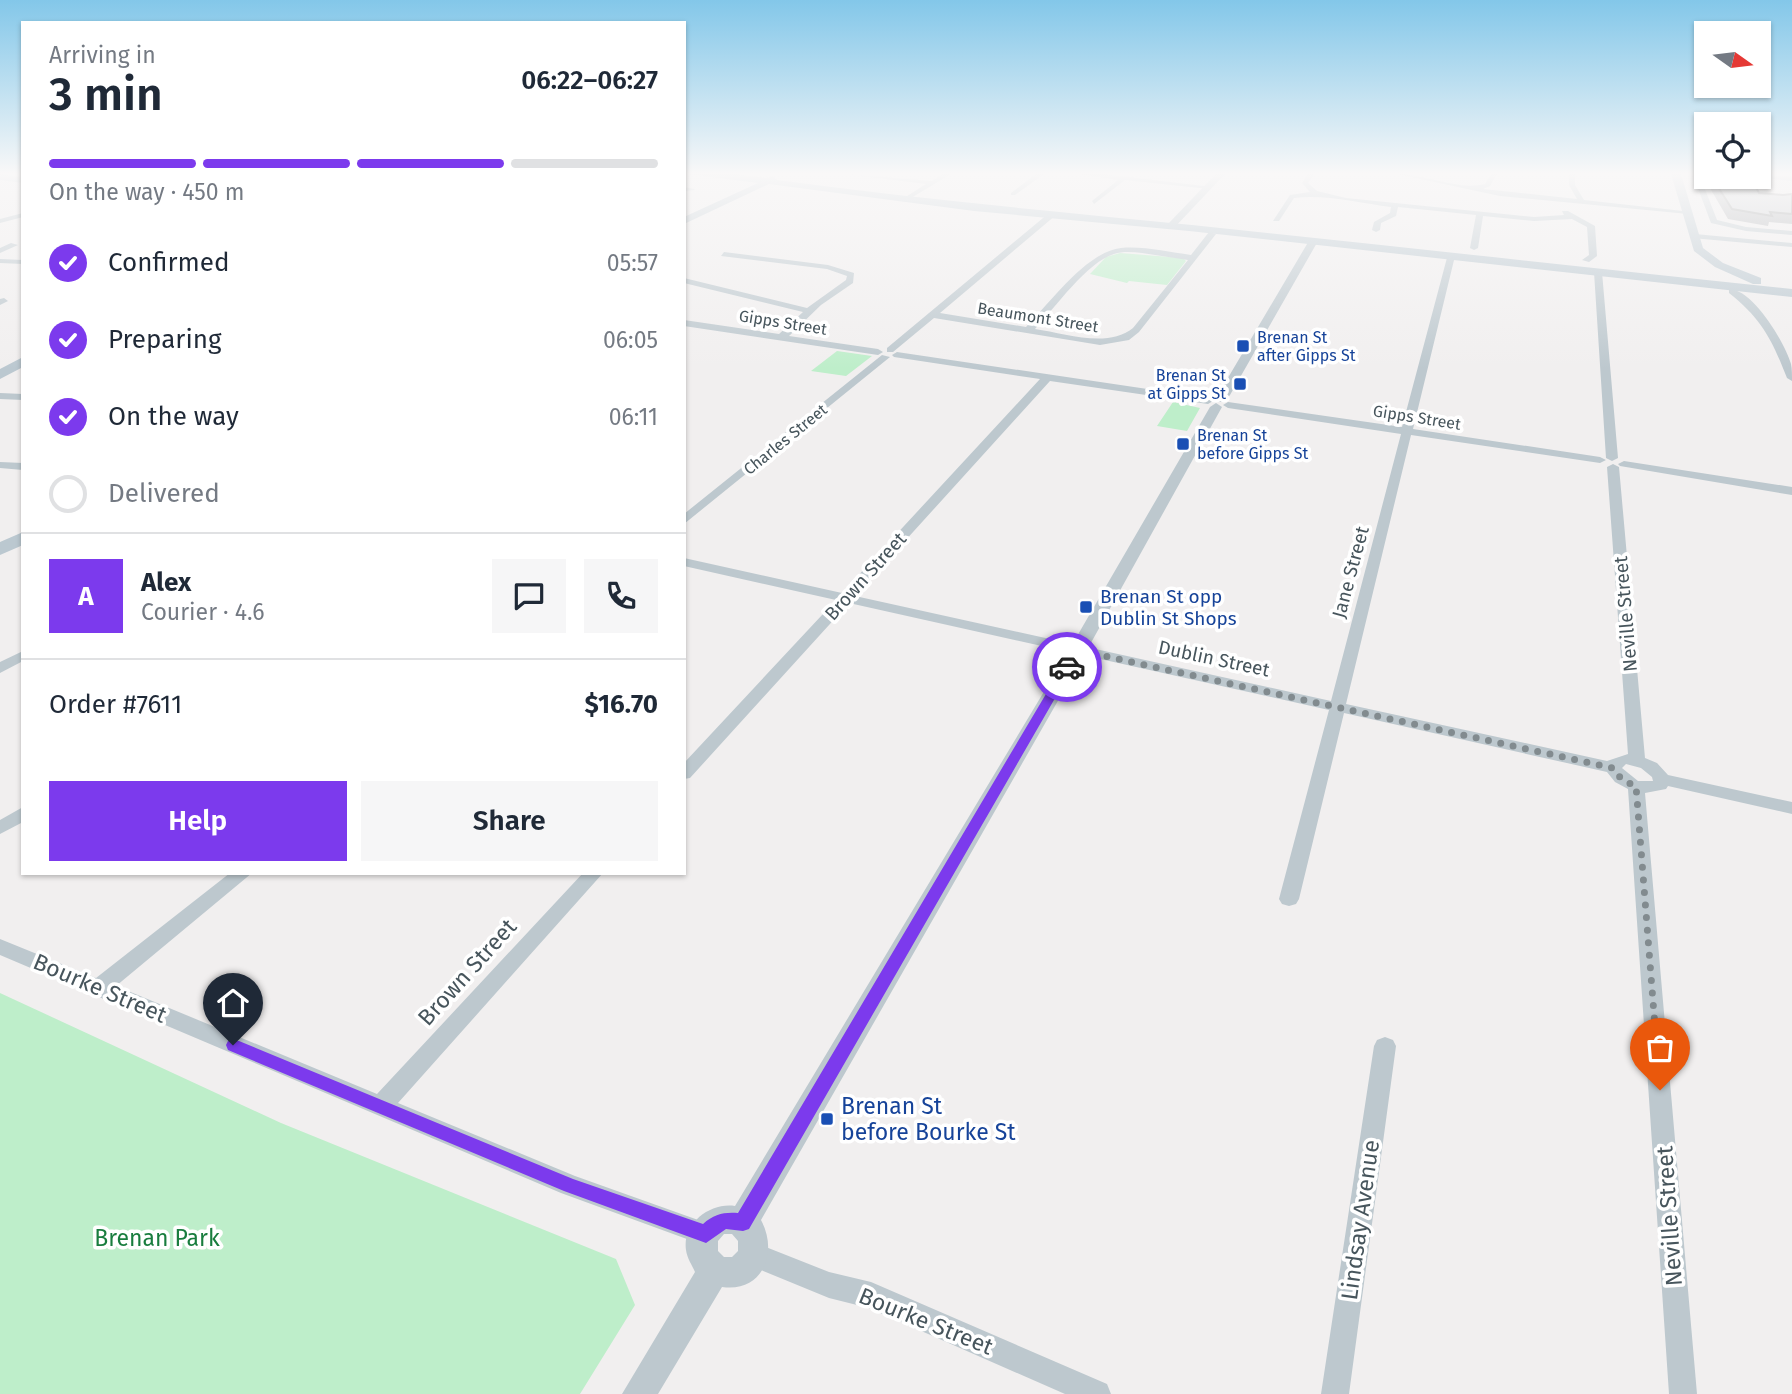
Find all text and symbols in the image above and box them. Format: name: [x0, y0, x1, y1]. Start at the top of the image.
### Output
north arrow: [1694, 21, 1771, 98]
map controls: [1694, 21, 1771, 189]
text: Arriving in: [49, 41, 156, 69]
text: 06:22–06:27: [521, 65, 658, 96]
text: 3 min: [49, 67, 163, 122]
button: locate: [1694, 112, 1771, 189]
text: On the way · 450 m: [49, 178, 244, 206]
icon: check: [49, 244, 87, 282]
text: Confirmed: [108, 247, 229, 278]
text: 05:57: [607, 249, 658, 277]
street label: Beaumont Street: [976, 299, 1100, 336]
street label: Gipps Street: [738, 306, 828, 339]
icon: check: [49, 321, 87, 359]
text: Preparing: [108, 324, 221, 355]
text: 06:05: [603, 326, 658, 354]
place label: Brenan St after Gipps St: [1257, 328, 1356, 365]
marker: Brenan St after Gipps St: [1235, 338, 1251, 354]
place label: Brenan St at Gipps St: [1147, 366, 1226, 403]
marker: Brenan St at Gipps St: [1232, 376, 1248, 392]
icon: check: [49, 398, 87, 436]
street label: Charles Street: [740, 400, 831, 479]
text: On the way: [108, 401, 239, 432]
street label: Gipps Street: [1372, 401, 1462, 434]
text: 06:11: [609, 403, 658, 431]
place label: Brenan St before Gipps St: [1197, 426, 1308, 463]
marker: Brenan St before Gipps St: [1175, 436, 1191, 452]
text: Delivered: [108, 478, 220, 509]
street label: Jane Street: [1327, 524, 1374, 621]
street label: Brown Street: [820, 527, 911, 625]
street label: Neville Street: [1609, 555, 1642, 673]
button: chat: [492, 559, 566, 633]
button: phone: [584, 559, 658, 633]
text: Alex: [141, 567, 191, 598]
text: A: [78, 581, 94, 612]
place label: Brenan St opp Dublin St Shops: [1100, 585, 1237, 630]
text: Courier · 4.6: [141, 598, 265, 626]
marker: Brenan St opp Dublin St Shops: [1078, 599, 1094, 615]
courier: [1032, 632, 1102, 702]
street label: Dublin Street: [1156, 635, 1272, 682]
icon: car: [1048, 648, 1086, 686]
text: Order #7611: [49, 689, 182, 720]
text: $16.70: [585, 689, 658, 720]
button: Help: [49, 781, 347, 861]
button: Share: [361, 781, 658, 861]
street label: Brown Street: [412, 912, 523, 1031]
street label: Bourke Street: [29, 947, 172, 1029]
pin: [203, 973, 263, 1045]
icon: home: [214, 984, 252, 1022]
pin: [1630, 1018, 1690, 1090]
icon: bag: [1641, 1029, 1679, 1067]
place label: Brenan St before Bourke St: [841, 1092, 1016, 1146]
marker: Brenan St before Bourke St: [819, 1111, 835, 1127]
street label: Lindsay Avenue: [1335, 1138, 1385, 1302]
street label: Neville Street: [1650, 1144, 1688, 1287]
park label: Brenan Park: [94, 1224, 220, 1252]
street label: Bourke Street: [855, 1281, 998, 1361]

